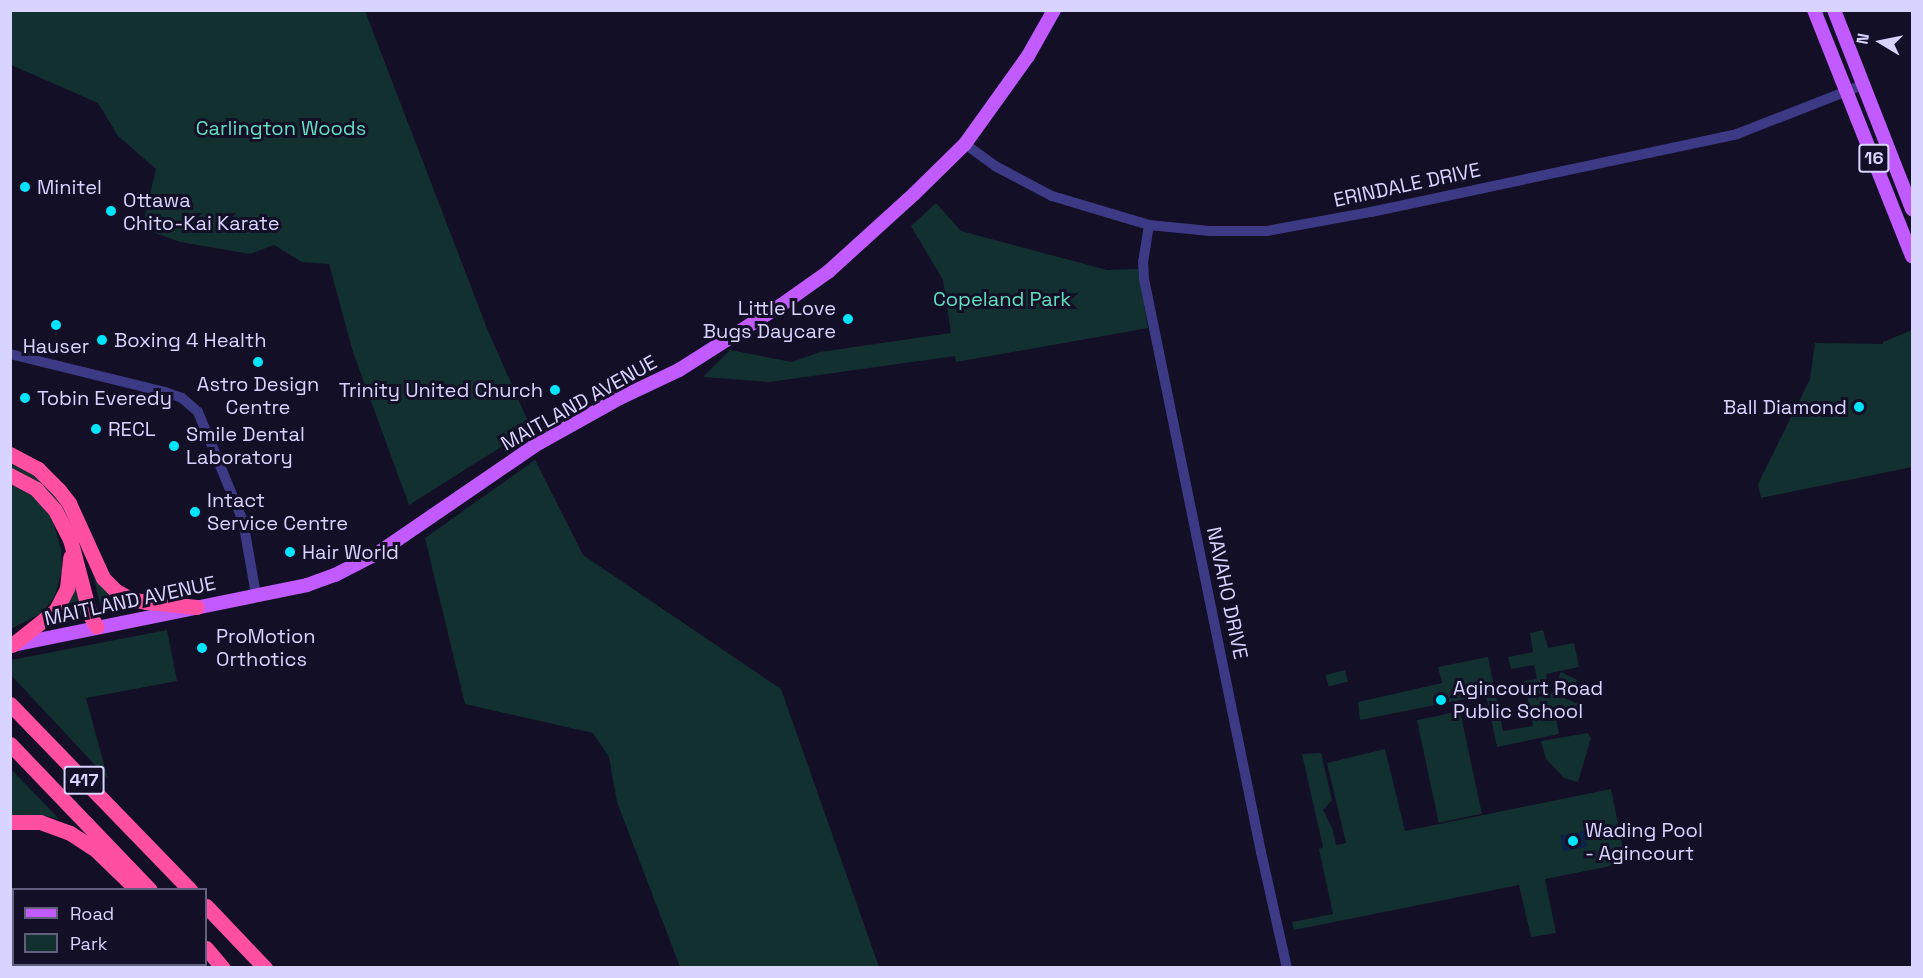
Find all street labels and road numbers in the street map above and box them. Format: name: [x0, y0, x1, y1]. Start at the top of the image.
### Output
road number: 16: [1858, 143, 1890, 173]
street label: ERINDALE DRIVE: [1331, 158, 1483, 212]
street label: MAITLAND AVENUE: [497, 350, 661, 456]
street label: NAVAHO DRIVE: [1201, 525, 1253, 661]
street label: MAITLAND AVENUE: [42, 571, 218, 631]
road number: 417: [63, 765, 105, 795]

